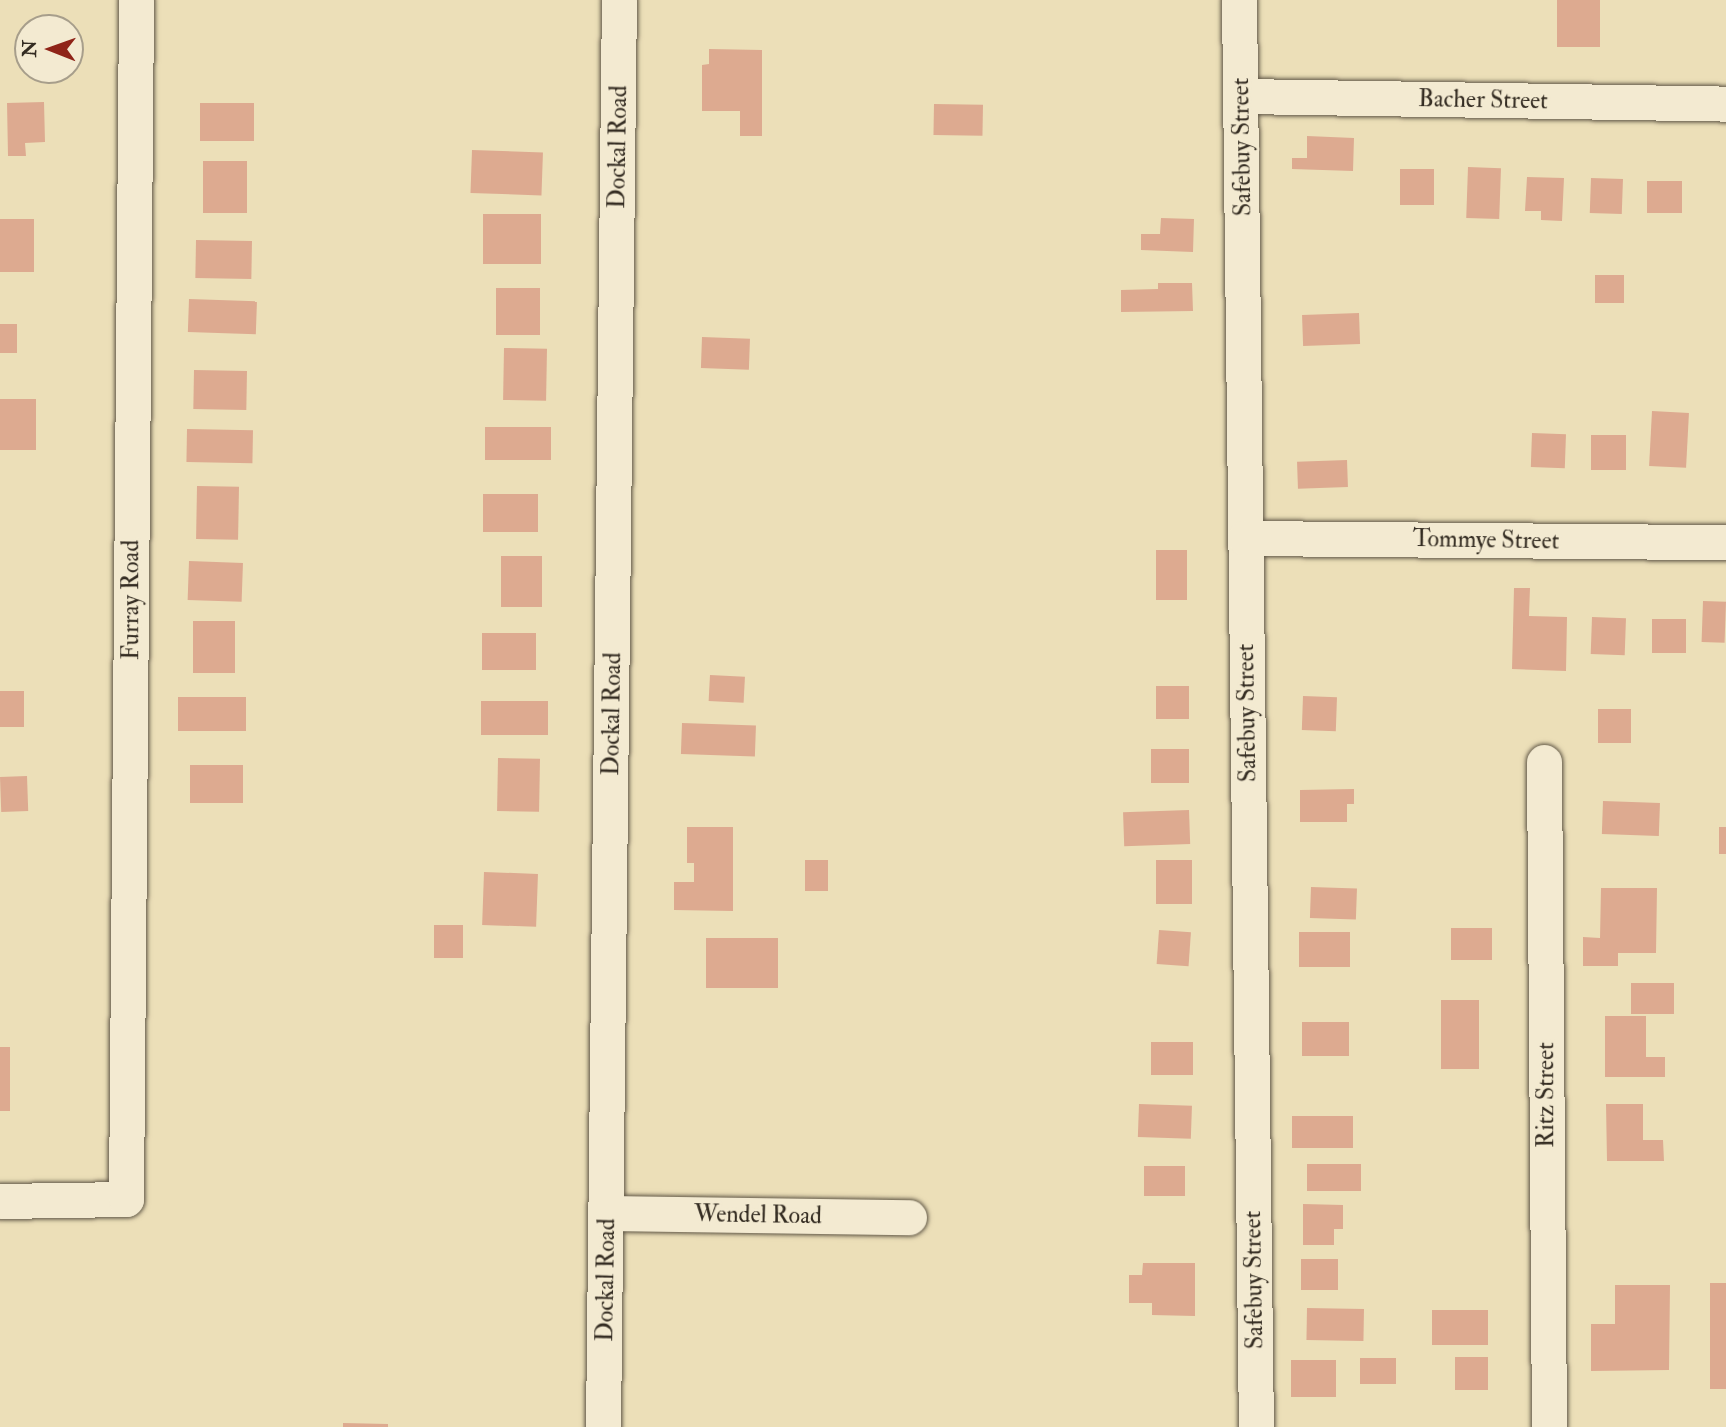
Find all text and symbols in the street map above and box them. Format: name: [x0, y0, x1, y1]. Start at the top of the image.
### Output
north arrow: [14, 14, 84, 84]
text: N: [18, 40, 42, 57]
street label: Safebuy Street: [1226, 78, 1258, 216]
street label: Bacher Street: [1418, 84, 1548, 116]
street label: Dockal Road: [603, 85, 633, 209]
street label: Tommye Street: [1413, 524, 1559, 556]
street label: Furray Road: [117, 540, 145, 660]
street label: Safebuy Street: [1231, 644, 1263, 782]
street label: Dockal Road: [597, 652, 627, 776]
street label: Ritz Street: [1532, 1042, 1560, 1148]
street label: Wendel Road: [694, 1199, 822, 1231]
street label: Safebuy Street: [1238, 1211, 1270, 1349]
street label: Dockal Road: [591, 1218, 621, 1342]

